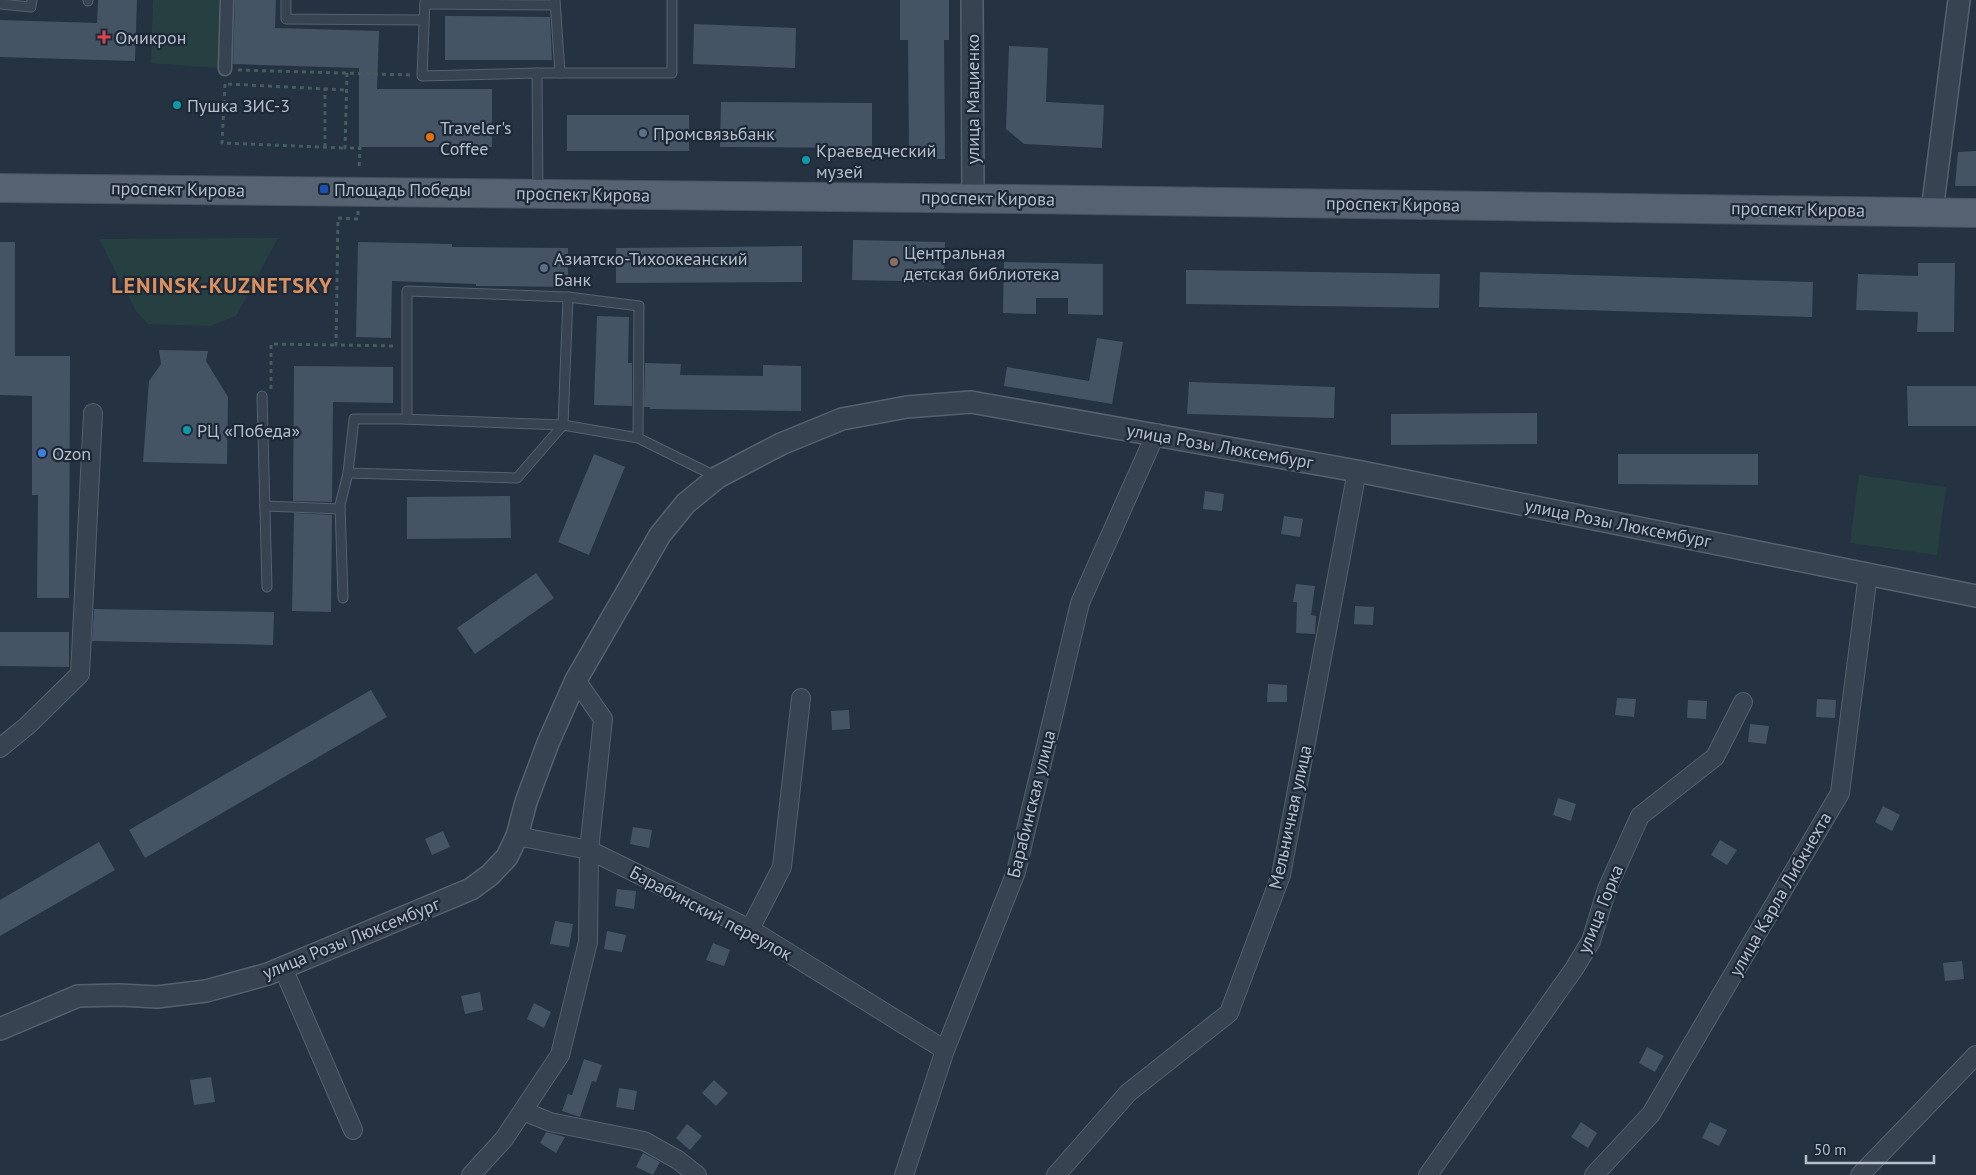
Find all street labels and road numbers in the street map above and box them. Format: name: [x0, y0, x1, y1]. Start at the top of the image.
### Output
street label: улица Мациенко: [961, 34, 984, 164]
street label: проспект Кирова: [111, 176, 245, 202]
street label: проспект Кирова: [516, 181, 650, 207]
street label: проспект Кирова: [921, 185, 1055, 211]
street label: проспект Кирова: [1326, 191, 1460, 217]
street label: проспект Кирова: [1731, 196, 1865, 222]
street label: улица Розы Люксембург: [1125, 418, 1316, 474]
street label: улица Розы Люксембург: [1523, 494, 1713, 552]
street label: Барабинская улица: [1002, 728, 1060, 880]
street label: Мельничная улица: [1264, 743, 1316, 891]
street label: улица Карла Либкнехта: [1724, 808, 1836, 980]
street label: Барабинский переулок: [626, 860, 797, 966]
street label: улица Горка: [1572, 861, 1628, 957]
street label: улица Розы Люксембург: [259, 892, 443, 984]

